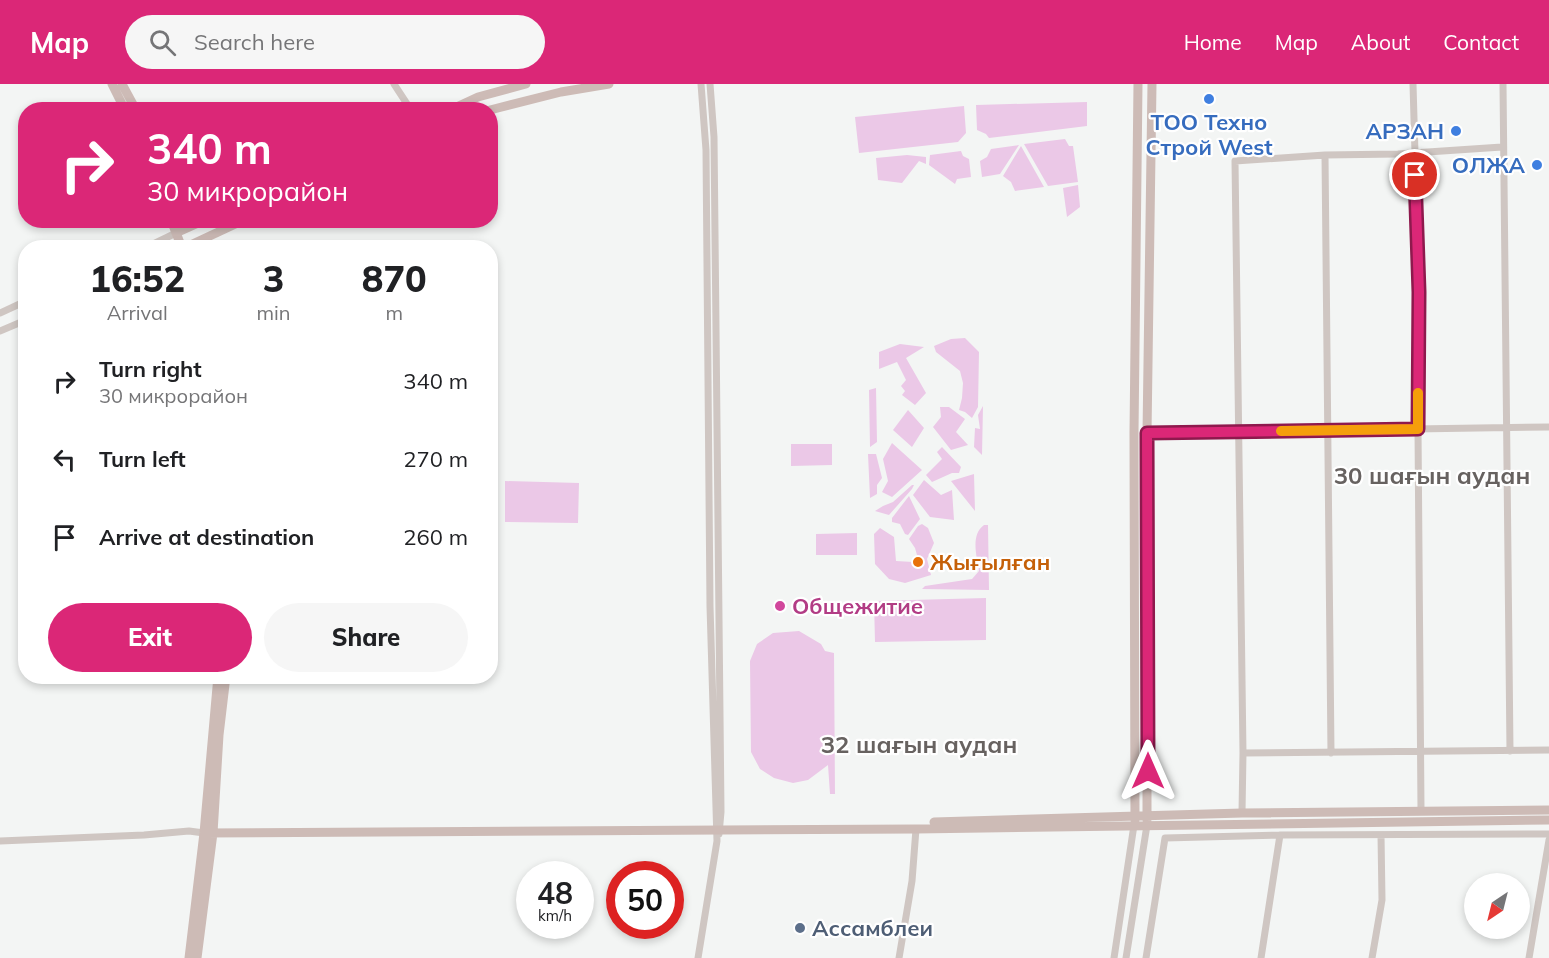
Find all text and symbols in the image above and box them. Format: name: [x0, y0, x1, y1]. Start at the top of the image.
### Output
search box: [125, 15, 545, 69]
text: Map: [30, 25, 89, 60]
icon: search: [146, 26, 179, 59]
text: Search here: [194, 28, 315, 56]
text: Home: [1184, 29, 1242, 55]
text: Map: [1275, 29, 1318, 55]
text: About: [1351, 29, 1410, 55]
text: Contact: [1443, 29, 1519, 55]
marker: ТОО Техно Строй West: [1202, 92, 1216, 106]
place label: ТОО Техно Строй West: [1145, 108, 1273, 161]
place label: АРЗАН: [1365, 117, 1444, 145]
text: 340 m: [147, 122, 272, 175]
marker: АРЗАН: [1449, 124, 1463, 138]
icon: right: [48, 126, 126, 204]
pin: [1389, 149, 1440, 200]
place label: ОЛЖА: [1452, 151, 1525, 179]
icon: arrive: [1398, 158, 1431, 191]
marker: ОЛЖА: [1530, 158, 1544, 172]
text: 30 микрорайон: [147, 174, 348, 208]
text: 16:52: [89, 256, 185, 301]
text: 3: [263, 256, 284, 301]
text: 870: [362, 256, 427, 301]
text: Arrival: [107, 300, 168, 325]
text: min: [256, 300, 291, 325]
text: m: [385, 300, 403, 325]
text: Turn right: [99, 355, 202, 383]
icon: right: [48, 365, 81, 398]
text: 340 m: [403, 367, 468, 395]
text: 30 микрорайон: [99, 383, 248, 408]
icon: left: [48, 443, 81, 476]
text: Turn left: [99, 445, 186, 473]
text: 270 m: [403, 445, 468, 473]
district label: 30 шағын аудан: [1334, 460, 1530, 490]
icon: arrive: [48, 521, 81, 554]
text: Arrive at destination: [99, 523, 314, 551]
text: 260 m: [403, 523, 468, 551]
place label: Жығылған: [930, 548, 1050, 576]
marker: Жығылған: [911, 555, 925, 569]
place label: Общежитие: [792, 592, 923, 620]
marker: Общежитие: [773, 599, 787, 613]
button: Exit: [48, 603, 252, 672]
button: Share: [264, 603, 468, 672]
district label: 32 шағын аудан: [821, 729, 1017, 759]
position arrow: [1116, 739, 1180, 803]
speed limit sign: 50: [606, 861, 684, 939]
north arrow: [1464, 873, 1530, 939]
map controls: [1464, 873, 1530, 939]
text: 48: [537, 874, 573, 912]
text: km/h: [538, 906, 572, 925]
place label: Ассамблеи: [812, 914, 933, 942]
marker: Ассамблеи: [793, 921, 807, 935]

